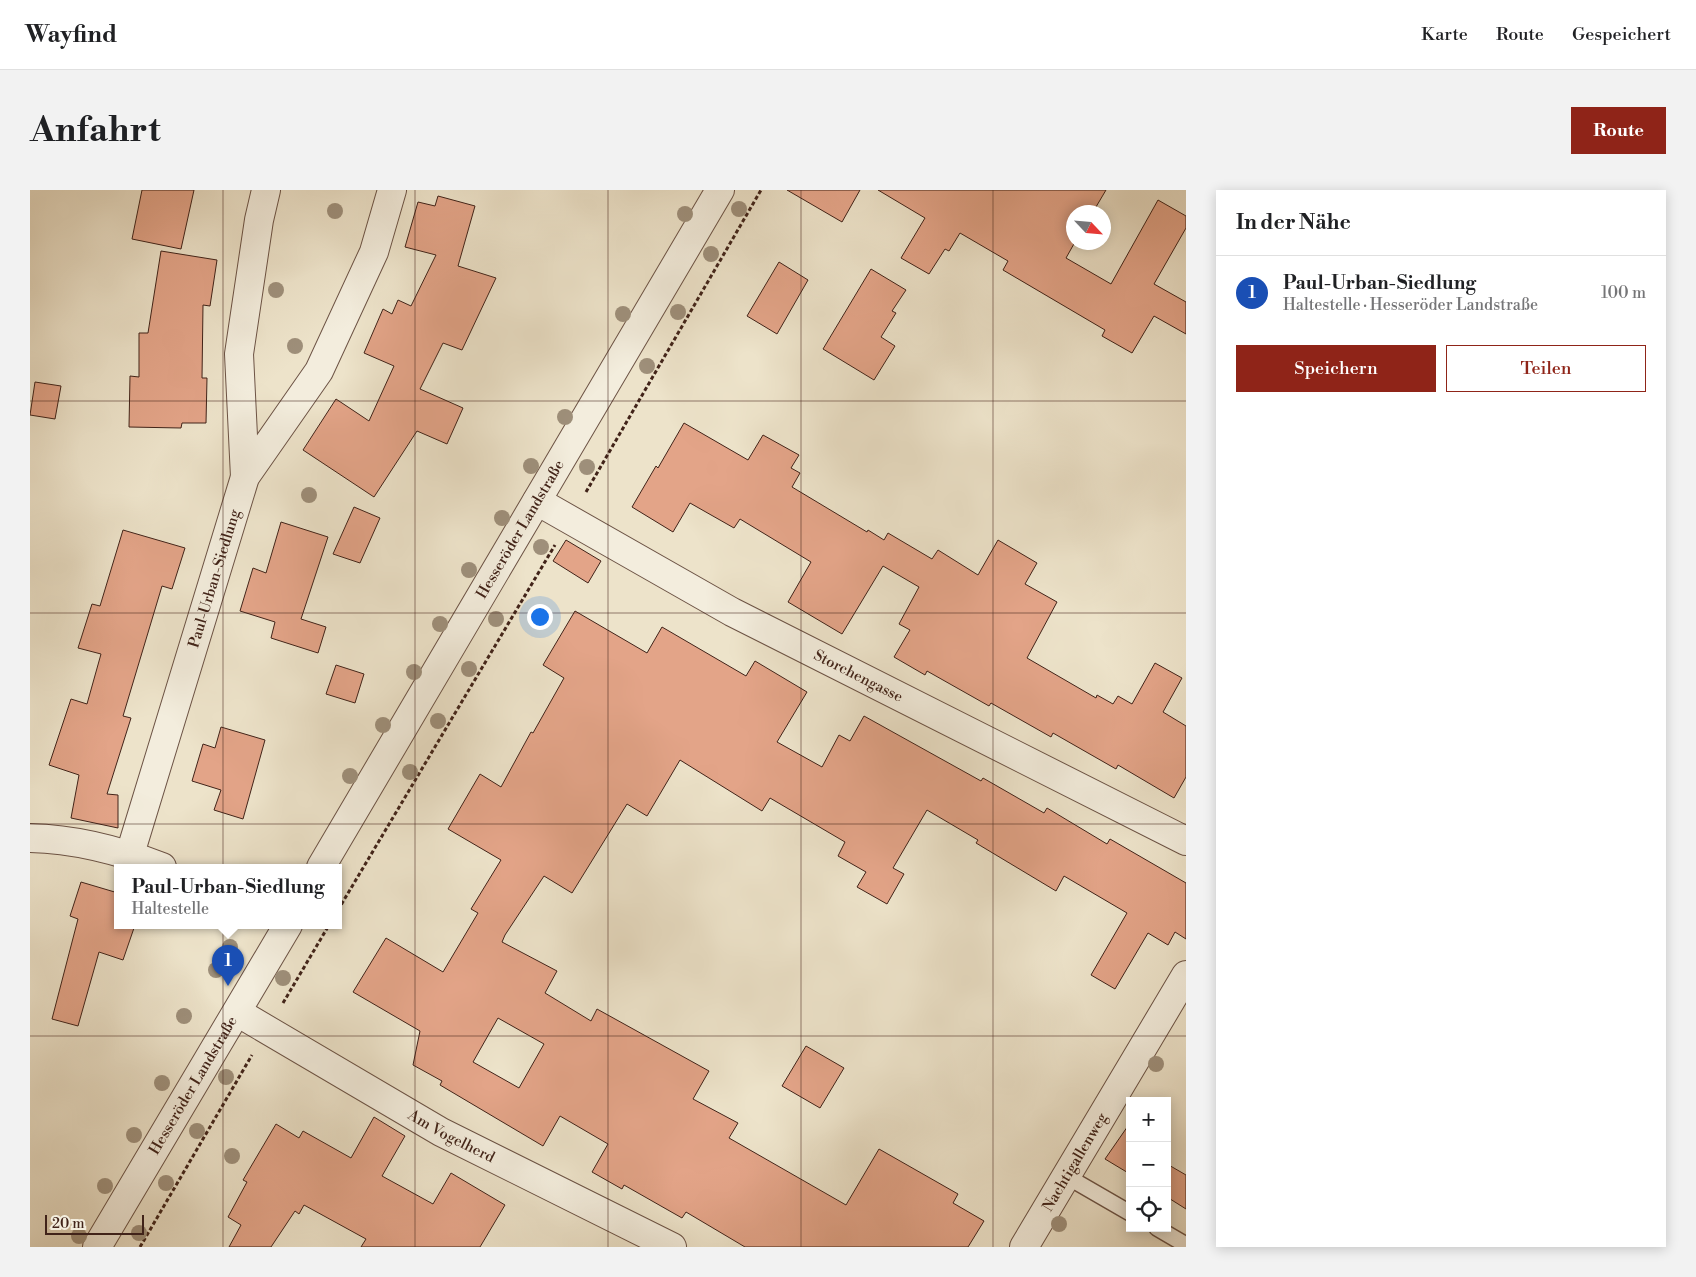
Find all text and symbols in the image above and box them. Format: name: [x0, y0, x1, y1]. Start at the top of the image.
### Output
text: Wayfind: [25, 20, 117, 50]
text: Karte: [1421, 23, 1468, 46]
text: Route: [1496, 23, 1544, 46]
text: Gespeichert: [1572, 23, 1671, 46]
button: Route: [1571, 107, 1666, 154]
text: Anfahrt: [30, 109, 161, 152]
north arrow: [1066, 205, 1111, 250]
text: In der Nähe: [1236, 210, 1351, 236]
text: Paul-Urban-Siedlung: [1283, 271, 1476, 295]
text: 1: [1248, 283, 1256, 303]
text: 100 m: [1601, 283, 1646, 303]
text: Haltestelle · Hesseröder Landstraße: [1283, 295, 1538, 315]
button: Speichern: [1236, 345, 1436, 392]
button: Teilen: [1446, 345, 1646, 392]
street label: Hesseröder Landstraße: [472, 456, 568, 602]
street label: Paul-Urban-Siedlung: [184, 507, 244, 650]
your location: [527, 604, 553, 630]
street label: Storchengasse: [811, 645, 906, 706]
popup: [114, 864, 342, 929]
text: Paul-Urban-Siedlung: [131, 875, 325, 899]
text: Haltestelle: [131, 899, 209, 919]
pin: 1: [212, 945, 244, 986]
street label: Hesseröder Landstraße: [144, 1013, 241, 1158]
map controls: [1126, 1097, 1171, 1232]
button: +: [1126, 1097, 1171, 1142]
street label: Am Vogelherd: [404, 1105, 499, 1167]
street label: Nachtigallenweg: [1038, 1109, 1111, 1215]
button: −: [1126, 1142, 1171, 1187]
button: locate: [1126, 1187, 1171, 1232]
scale bar: [45, 1212, 144, 1235]
text: 20 m: [52, 1215, 84, 1233]

